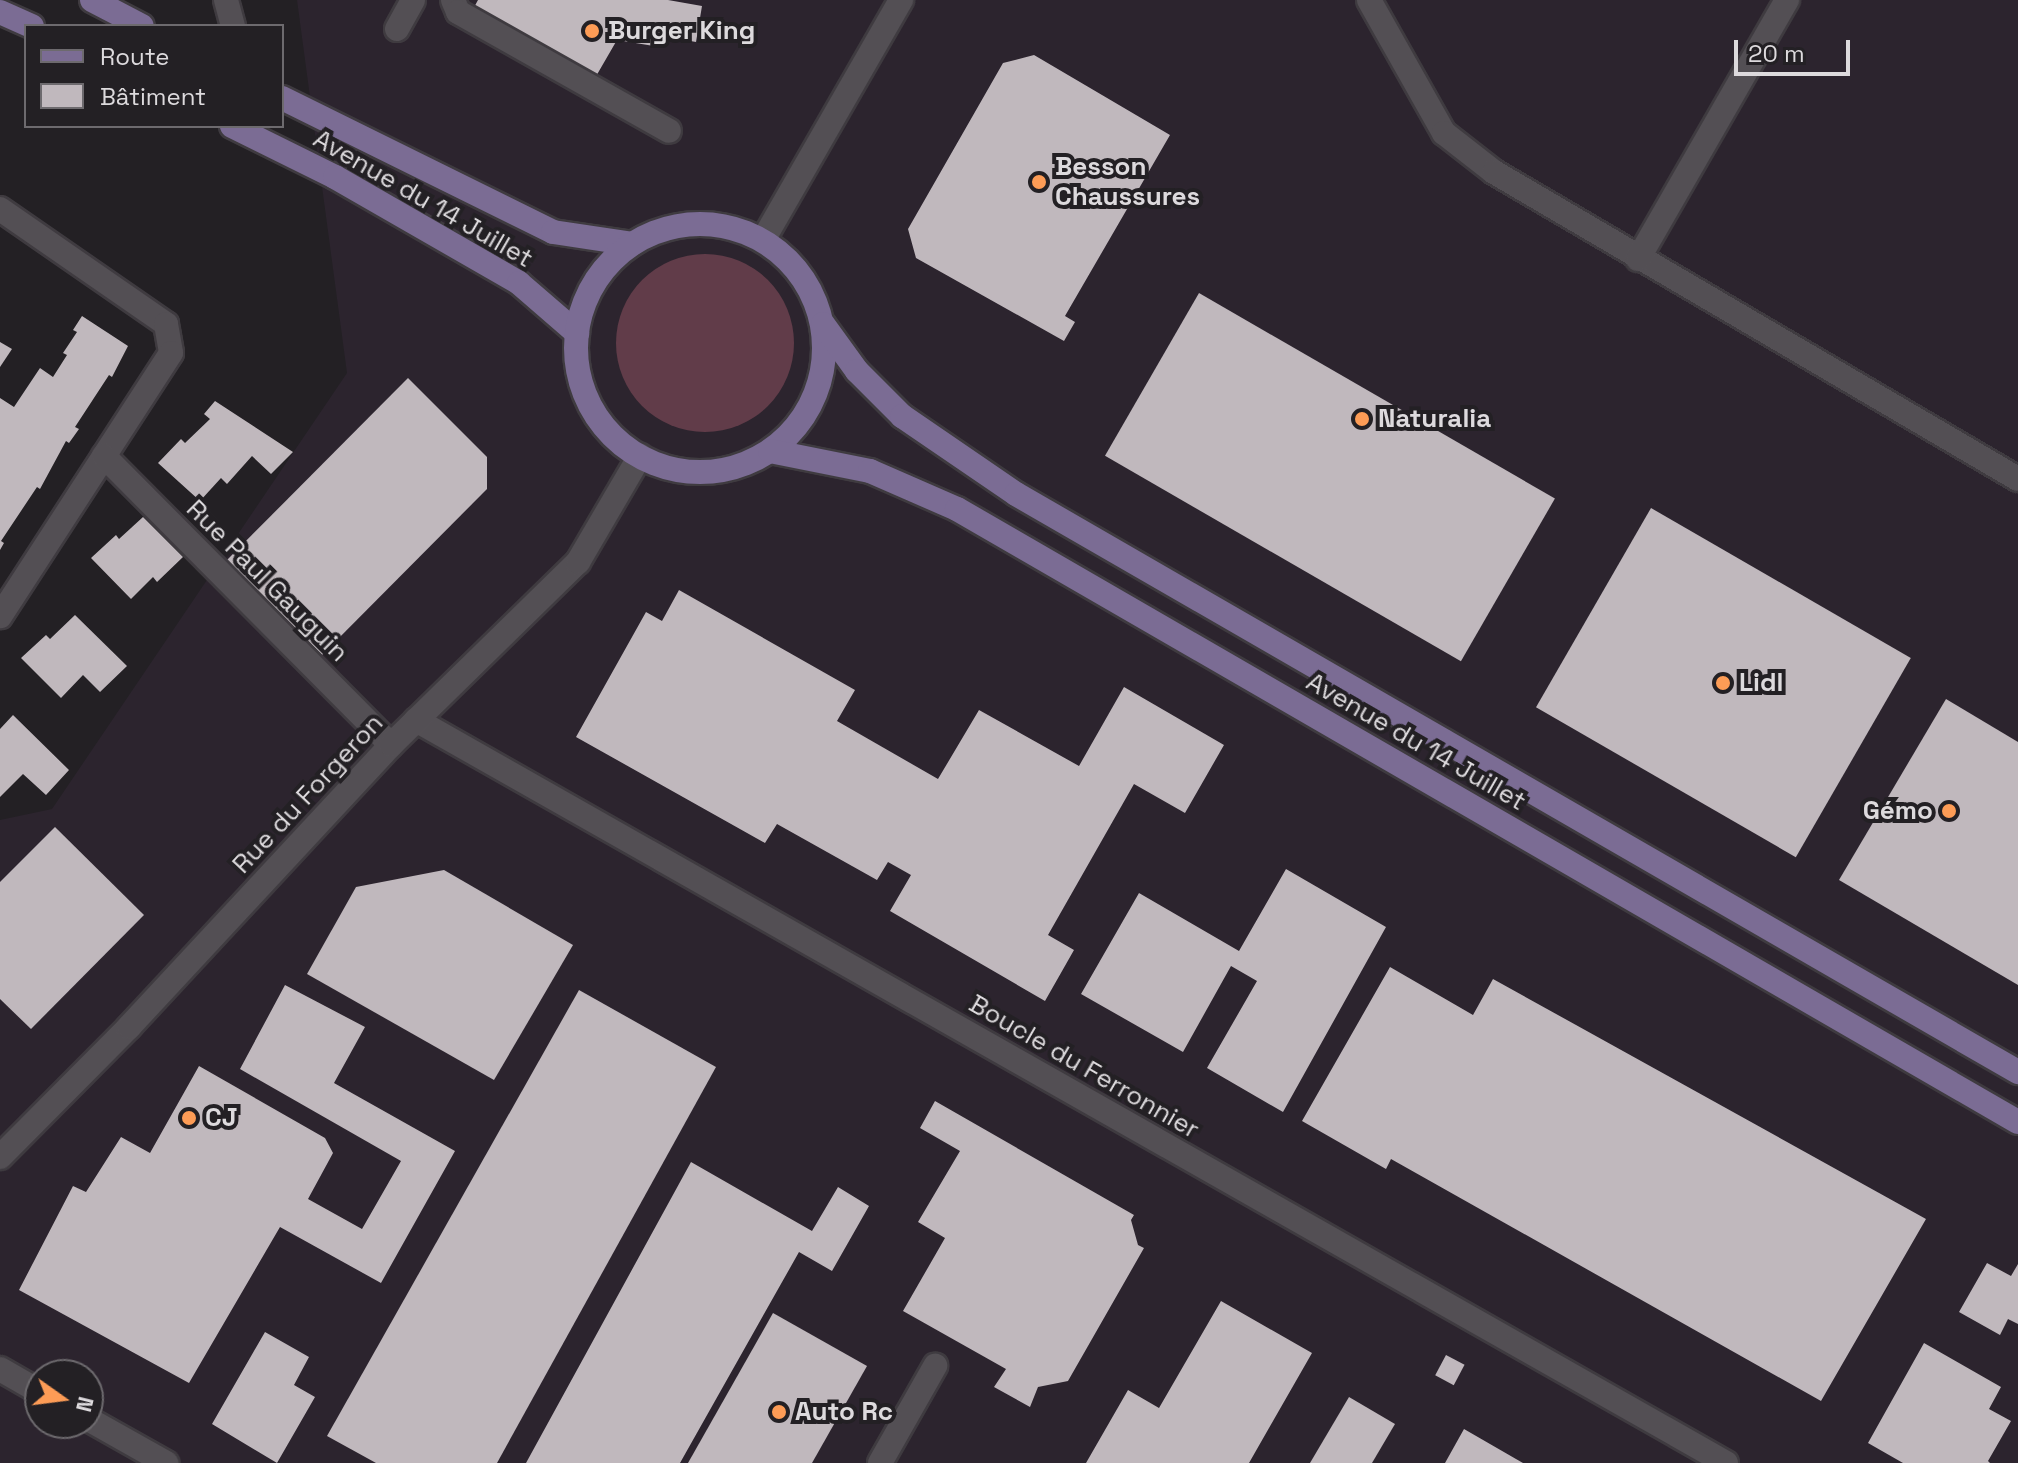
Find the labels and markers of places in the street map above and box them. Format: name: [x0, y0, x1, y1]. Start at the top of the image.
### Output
place label: Burger King: [608, 15, 755, 47]
marker: Burger King: [583, 22, 601, 40]
place label: Besson Chaussures: [1055, 151, 1200, 212]
marker: Besson Chaussures: [1030, 173, 1048, 191]
place label: Naturalia: [1378, 403, 1491, 435]
marker: Naturalia: [1353, 410, 1371, 428]
place label: Lidl: [1739, 667, 1784, 699]
marker: Lidl: [1714, 674, 1732, 692]
place label: Gémo: [1863, 795, 1933, 827]
marker: Gémo: [1940, 802, 1958, 820]
place label: CJ: [205, 1102, 238, 1134]
marker: CJ: [180, 1109, 198, 1127]
place label: Auto Rc: [795, 1396, 893, 1428]
marker: Auto Rc: [770, 1403, 788, 1421]

